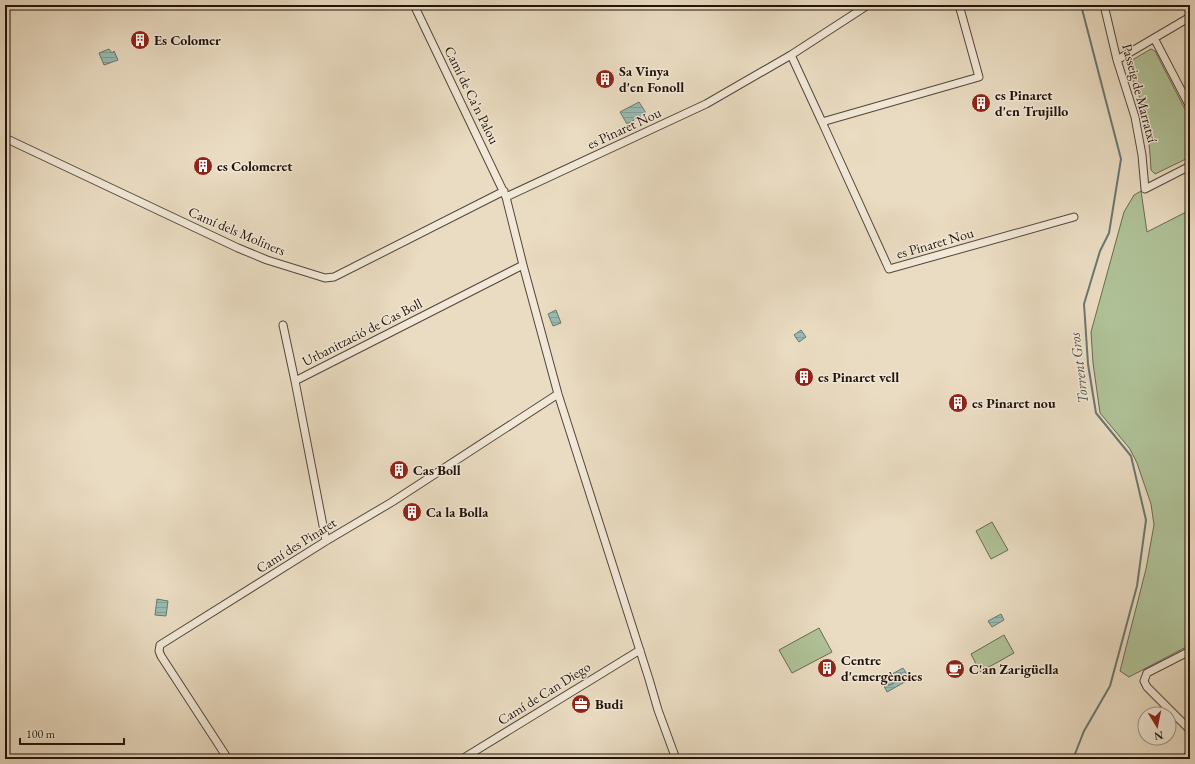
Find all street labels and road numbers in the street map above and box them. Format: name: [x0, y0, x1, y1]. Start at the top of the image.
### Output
street label: Passeig de Marratxí: [1118, 42, 1162, 145]
street label: Camí de Ca'n Palou: [441, 43, 504, 147]
street label: es Pinaret Nou: [584, 103, 664, 153]
street label: Camí dels Moliners: [186, 202, 289, 260]
street label: es Pinaret Nou: [894, 223, 976, 263]
street label: Urbanització de Cas Boll: [299, 294, 426, 370]
street label: Camí des Pinaret: [253, 513, 340, 577]
street label: Camí de Can Diego: [494, 657, 594, 729]

